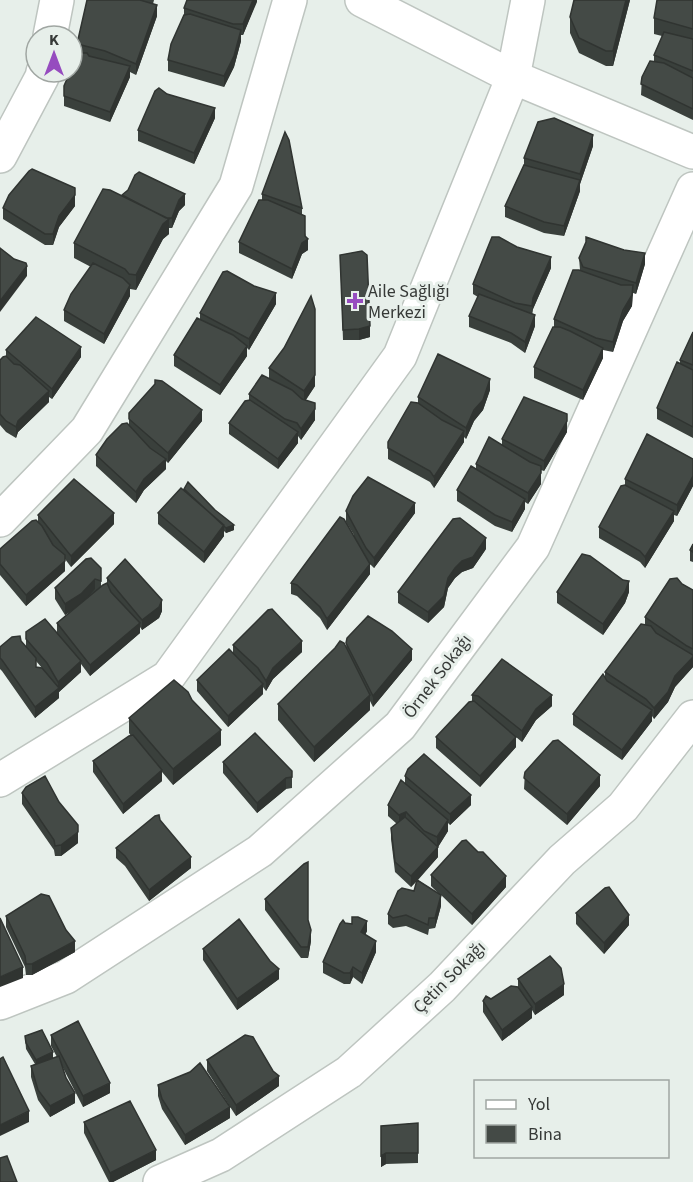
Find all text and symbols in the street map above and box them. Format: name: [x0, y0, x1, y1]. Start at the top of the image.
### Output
north arrow: [24, 24, 84, 84]
text: K: [49, 29, 59, 51]
place label: Aile Sağlığı Merkezi: [368, 279, 450, 325]
marker: Aile Sağlığı Merkezi: [346, 292, 364, 310]
street label: Örnek Sokağı: [397, 629, 478, 724]
street label: Çetin Sokağı: [407, 935, 491, 1019]
legend: [474, 1080, 669, 1158]
text: Yol: [527, 1092, 550, 1117]
text: Bina: [528, 1122, 562, 1147]

